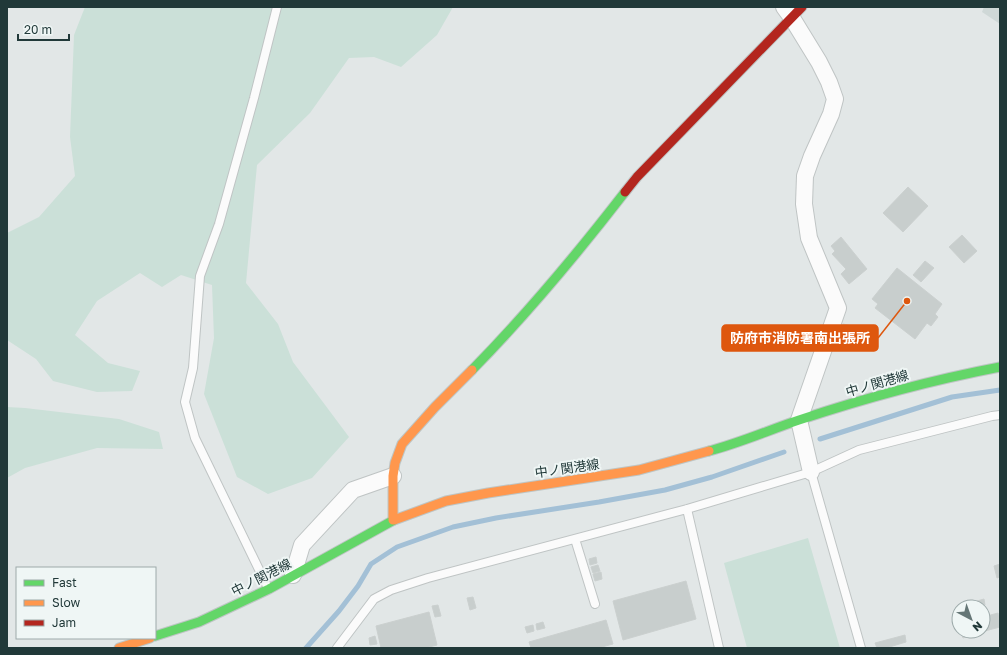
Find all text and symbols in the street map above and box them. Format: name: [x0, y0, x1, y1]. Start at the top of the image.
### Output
scale bar: [18, 16, 69, 42]
text: 20 m: [24, 22, 52, 37]
callout: 防府市消防署南出張所: [722, 325, 878, 351]
text: 防府市消防署南出張所: [730, 329, 870, 346]
street label: 中ノ関港線: [844, 366, 910, 400]
street label: 中ノ関港線: [534, 456, 600, 480]
street label: 中ノ関港線: [228, 555, 294, 599]
legend: [16, 567, 156, 639]
text: Fast: [52, 575, 77, 590]
text: Slow: [52, 595, 80, 610]
north arrow: [951, 599, 991, 639]
text: Jam: [52, 615, 76, 630]
text: N: [970, 619, 985, 635]

